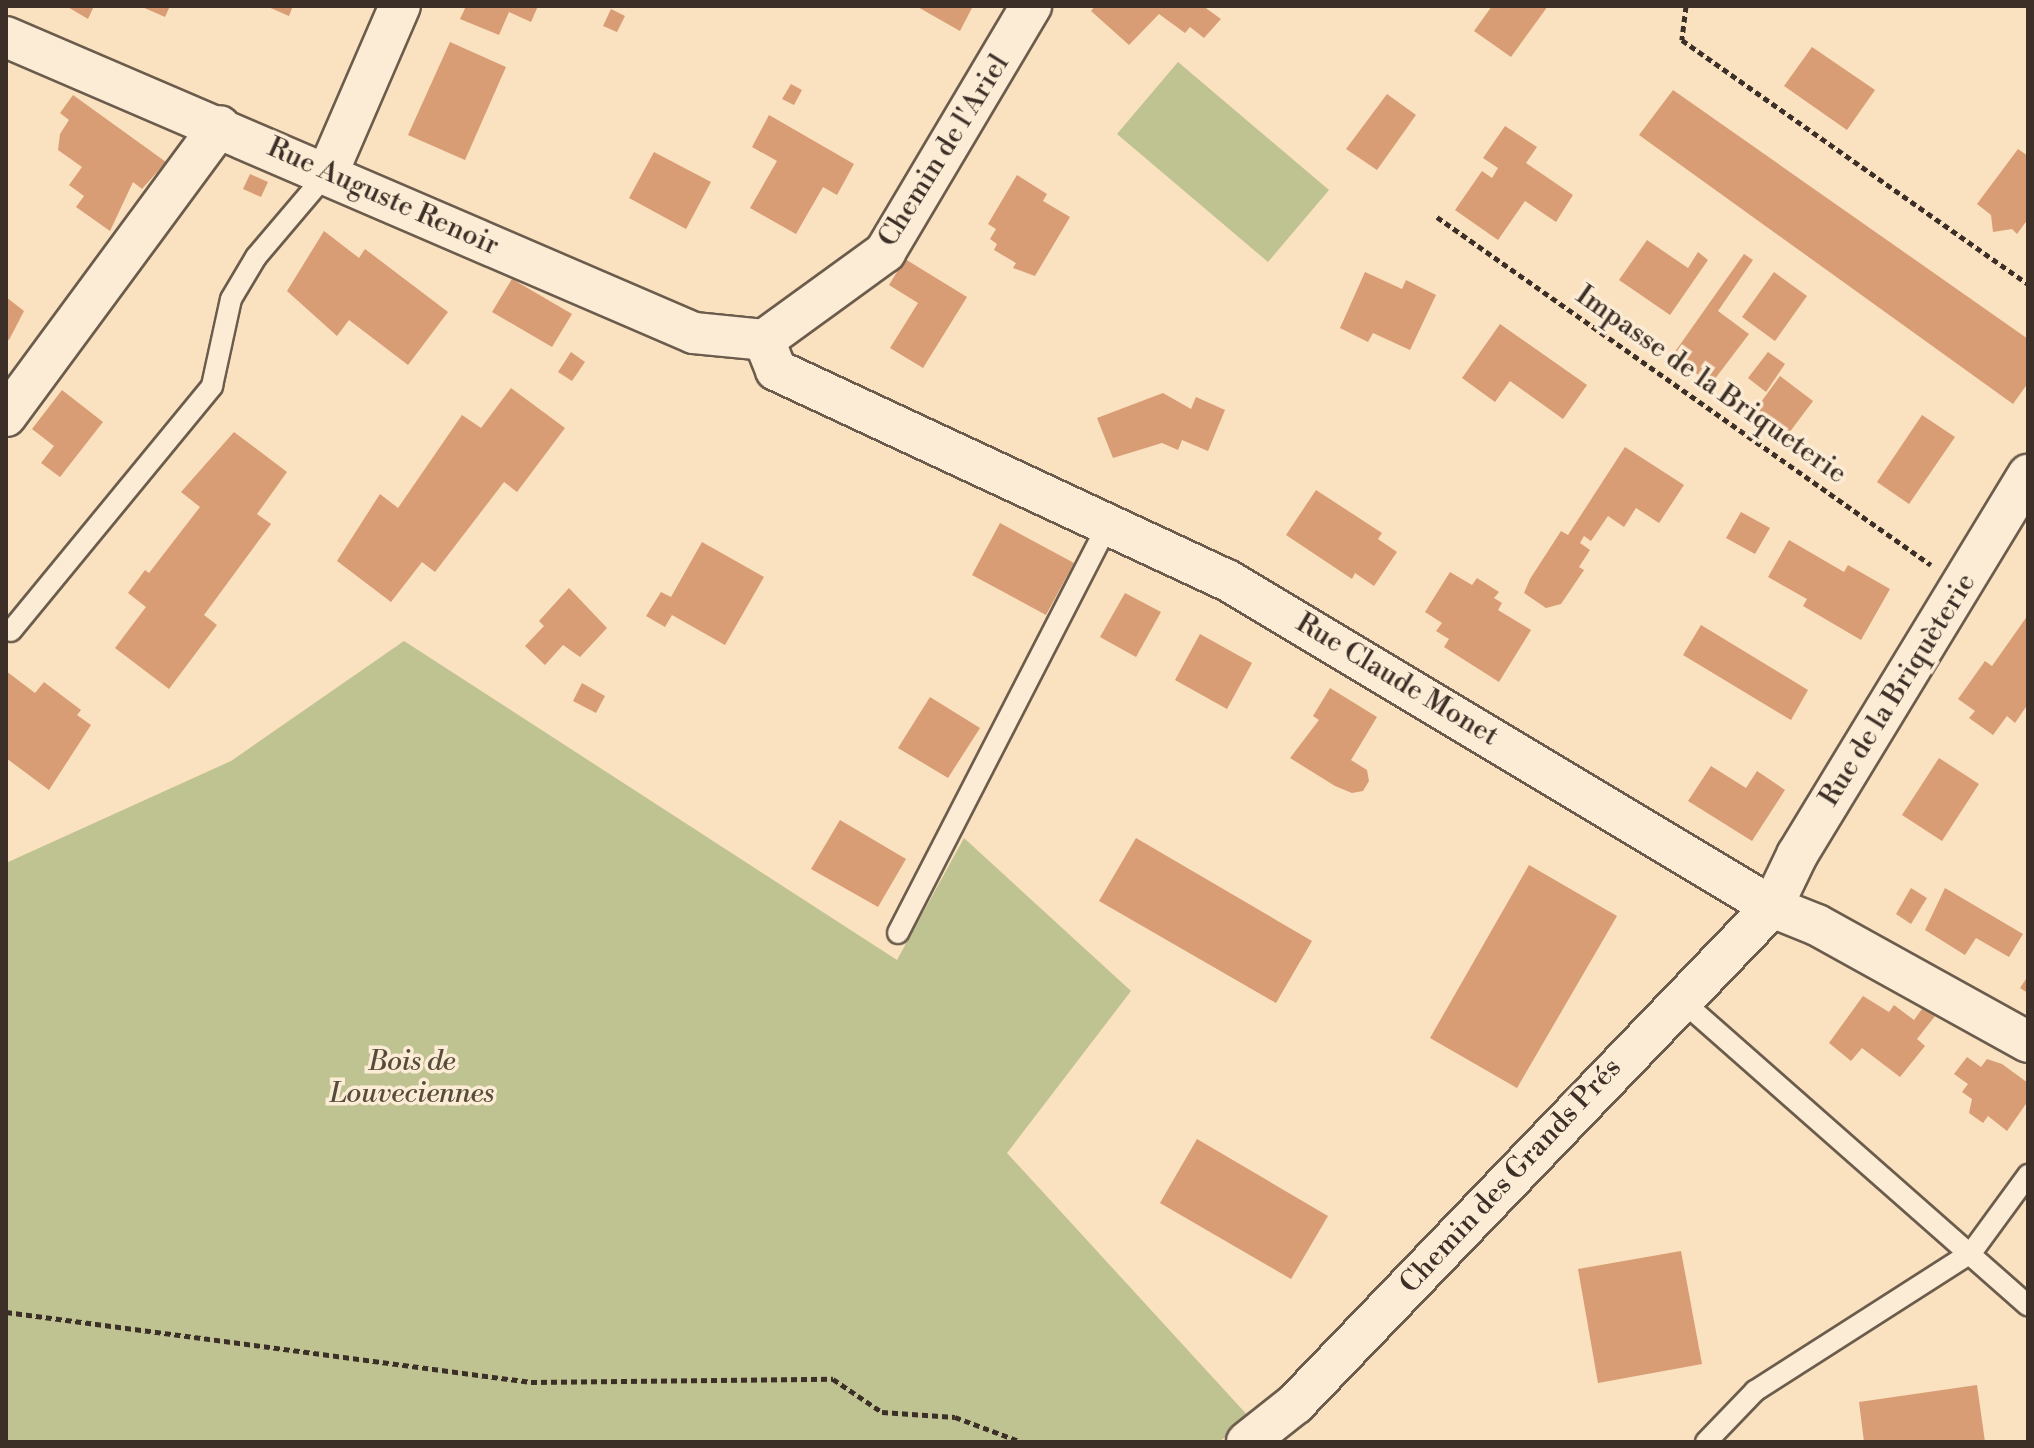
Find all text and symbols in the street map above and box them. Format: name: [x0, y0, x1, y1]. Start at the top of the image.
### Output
street label: Chemin de l'Ariel: [871, 49, 1017, 253]
street label: Rue Auguste Renoir: [262, 131, 504, 263]
street label: Impasse de la Briqueterie: [1569, 279, 1853, 491]
street label: Rue de la Briquèterie: [1813, 567, 1983, 813]
street label: Rue Claude Monet: [1290, 606, 1504, 754]
park label: Bois de Louveciennes: [330, 1045, 494, 1111]
street label: Chemin des Grands Prés: [1393, 1051, 1629, 1301]

